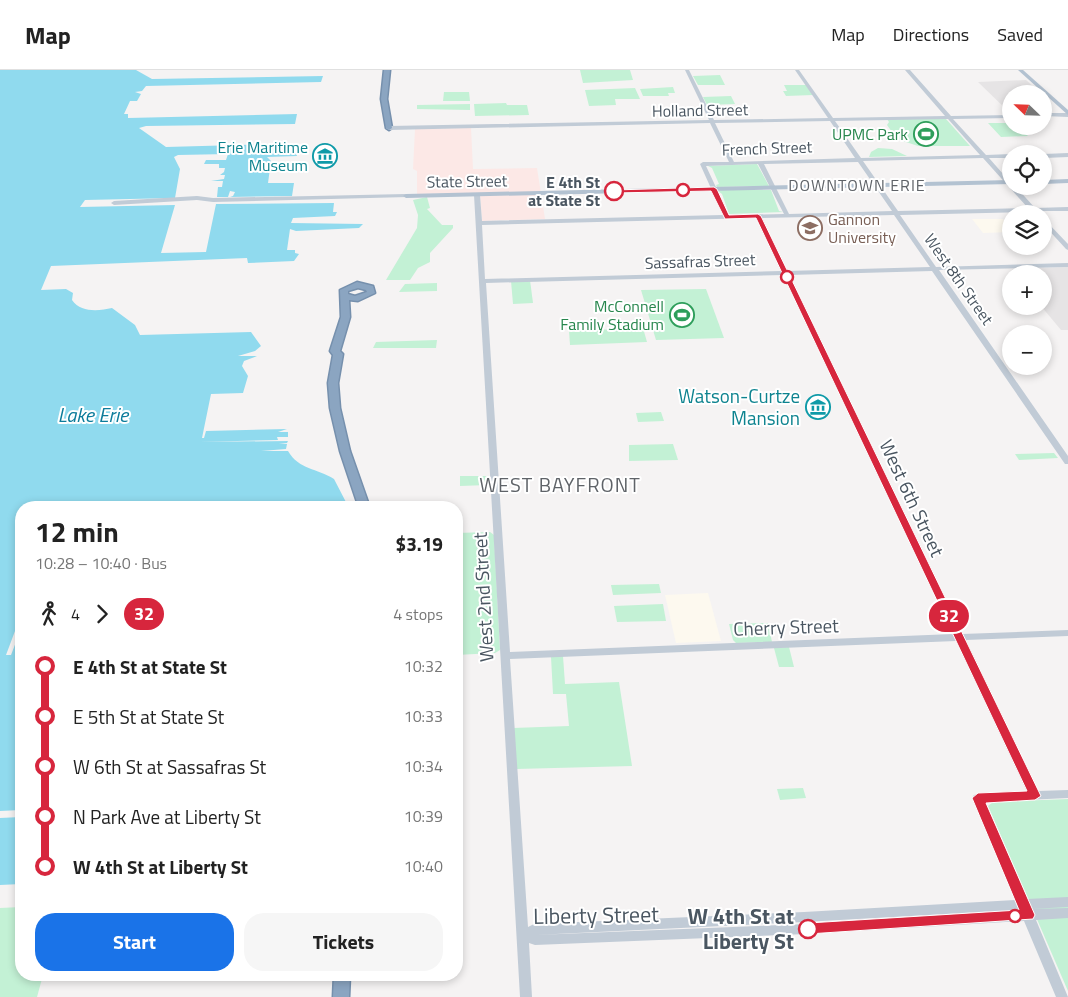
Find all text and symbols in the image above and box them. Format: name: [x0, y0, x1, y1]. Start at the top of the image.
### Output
text: Map: [25, 17, 71, 53]
text: Map: [831, 21, 865, 48]
text: Directions: [893, 21, 969, 48]
text: Saved: [997, 21, 1043, 48]
north arrow: [1002, 85, 1052, 135]
map controls: [1002, 85, 1052, 375]
street label: Holland Street: [652, 97, 749, 123]
sports icon: UPMC Park: [913, 121, 939, 147]
place label: UPMC Park: [832, 122, 908, 146]
street label: French Street: [721, 134, 813, 162]
place label: Erie Maritime Museum: [217, 135, 308, 177]
museum icon: Erie Maritime Museum: [312, 143, 338, 169]
button: locate: [1002, 145, 1052, 195]
street label: State Street: [426, 168, 508, 194]
place label: E 4th St at State St: [528, 170, 600, 212]
district label: DOWNTOWN ERIE: [788, 173, 926, 197]
marker: E 4th St at State St: [604, 181, 624, 201]
unlabelled marker: [676, 183, 690, 197]
button: layers: [1002, 205, 1052, 255]
place label: Gannon University: [828, 207, 896, 249]
school or university icon: Gannon University: [797, 215, 823, 241]
street label: West 8th Street: [919, 229, 1000, 330]
street label: Sassafras Street: [644, 247, 756, 275]
button: +: [1002, 265, 1052, 315]
unlabelled marker: [780, 270, 794, 284]
place label: McConnell Family Stadium: [560, 294, 664, 336]
sports icon: McConnell Family Stadium: [669, 302, 695, 328]
button: −: [1002, 325, 1052, 375]
place label: Watson-Curtze Mansion: [678, 381, 800, 432]
museum icon: Watson-Curtze Mansion: [805, 394, 831, 420]
water label: Lake Erie: [58, 399, 130, 430]
street label: West 6th Street: [873, 434, 952, 561]
district label: WEST BAYFRONT: [479, 469, 641, 500]
text: 12 min: [35, 510, 119, 553]
text: $3.19: [396, 529, 443, 558]
street label: West 2nd Street: [465, 531, 500, 663]
text: 10:28 – 10:40 · Bus: [35, 551, 167, 575]
icon: walk: [35, 600, 63, 628]
icon: forward: [88, 600, 116, 628]
text: 32: [134, 600, 154, 627]
line badge: 32: [926, 600, 972, 632]
text: 4: [71, 602, 80, 626]
text: 4 stops: [393, 602, 443, 626]
text: 32: [939, 602, 959, 629]
street label: Cherry Street: [733, 610, 840, 643]
text: E 4th St at State St: [73, 652, 227, 681]
text: 10:32: [404, 654, 443, 678]
text: E 5th St at State St: [73, 702, 224, 731]
text: 10:33: [404, 704, 443, 728]
text: W 6th St at Sassafras St: [73, 752, 266, 781]
text: 10:34: [404, 754, 443, 778]
text: N Park Ave at Liberty St: [73, 802, 261, 831]
text: 10:39: [404, 804, 443, 828]
text: W 4th St at Liberty St: [73, 852, 248, 881]
text: 10:40: [404, 854, 443, 878]
street label: Liberty Street: [533, 897, 659, 933]
place label: W 4th St at Liberty St: [687, 899, 794, 958]
unlabelled marker: [1008, 909, 1022, 923]
button: Start: [35, 913, 234, 971]
button: Tickets: [244, 913, 443, 971]
marker: W 4th St at Liberty St: [798, 919, 818, 939]

